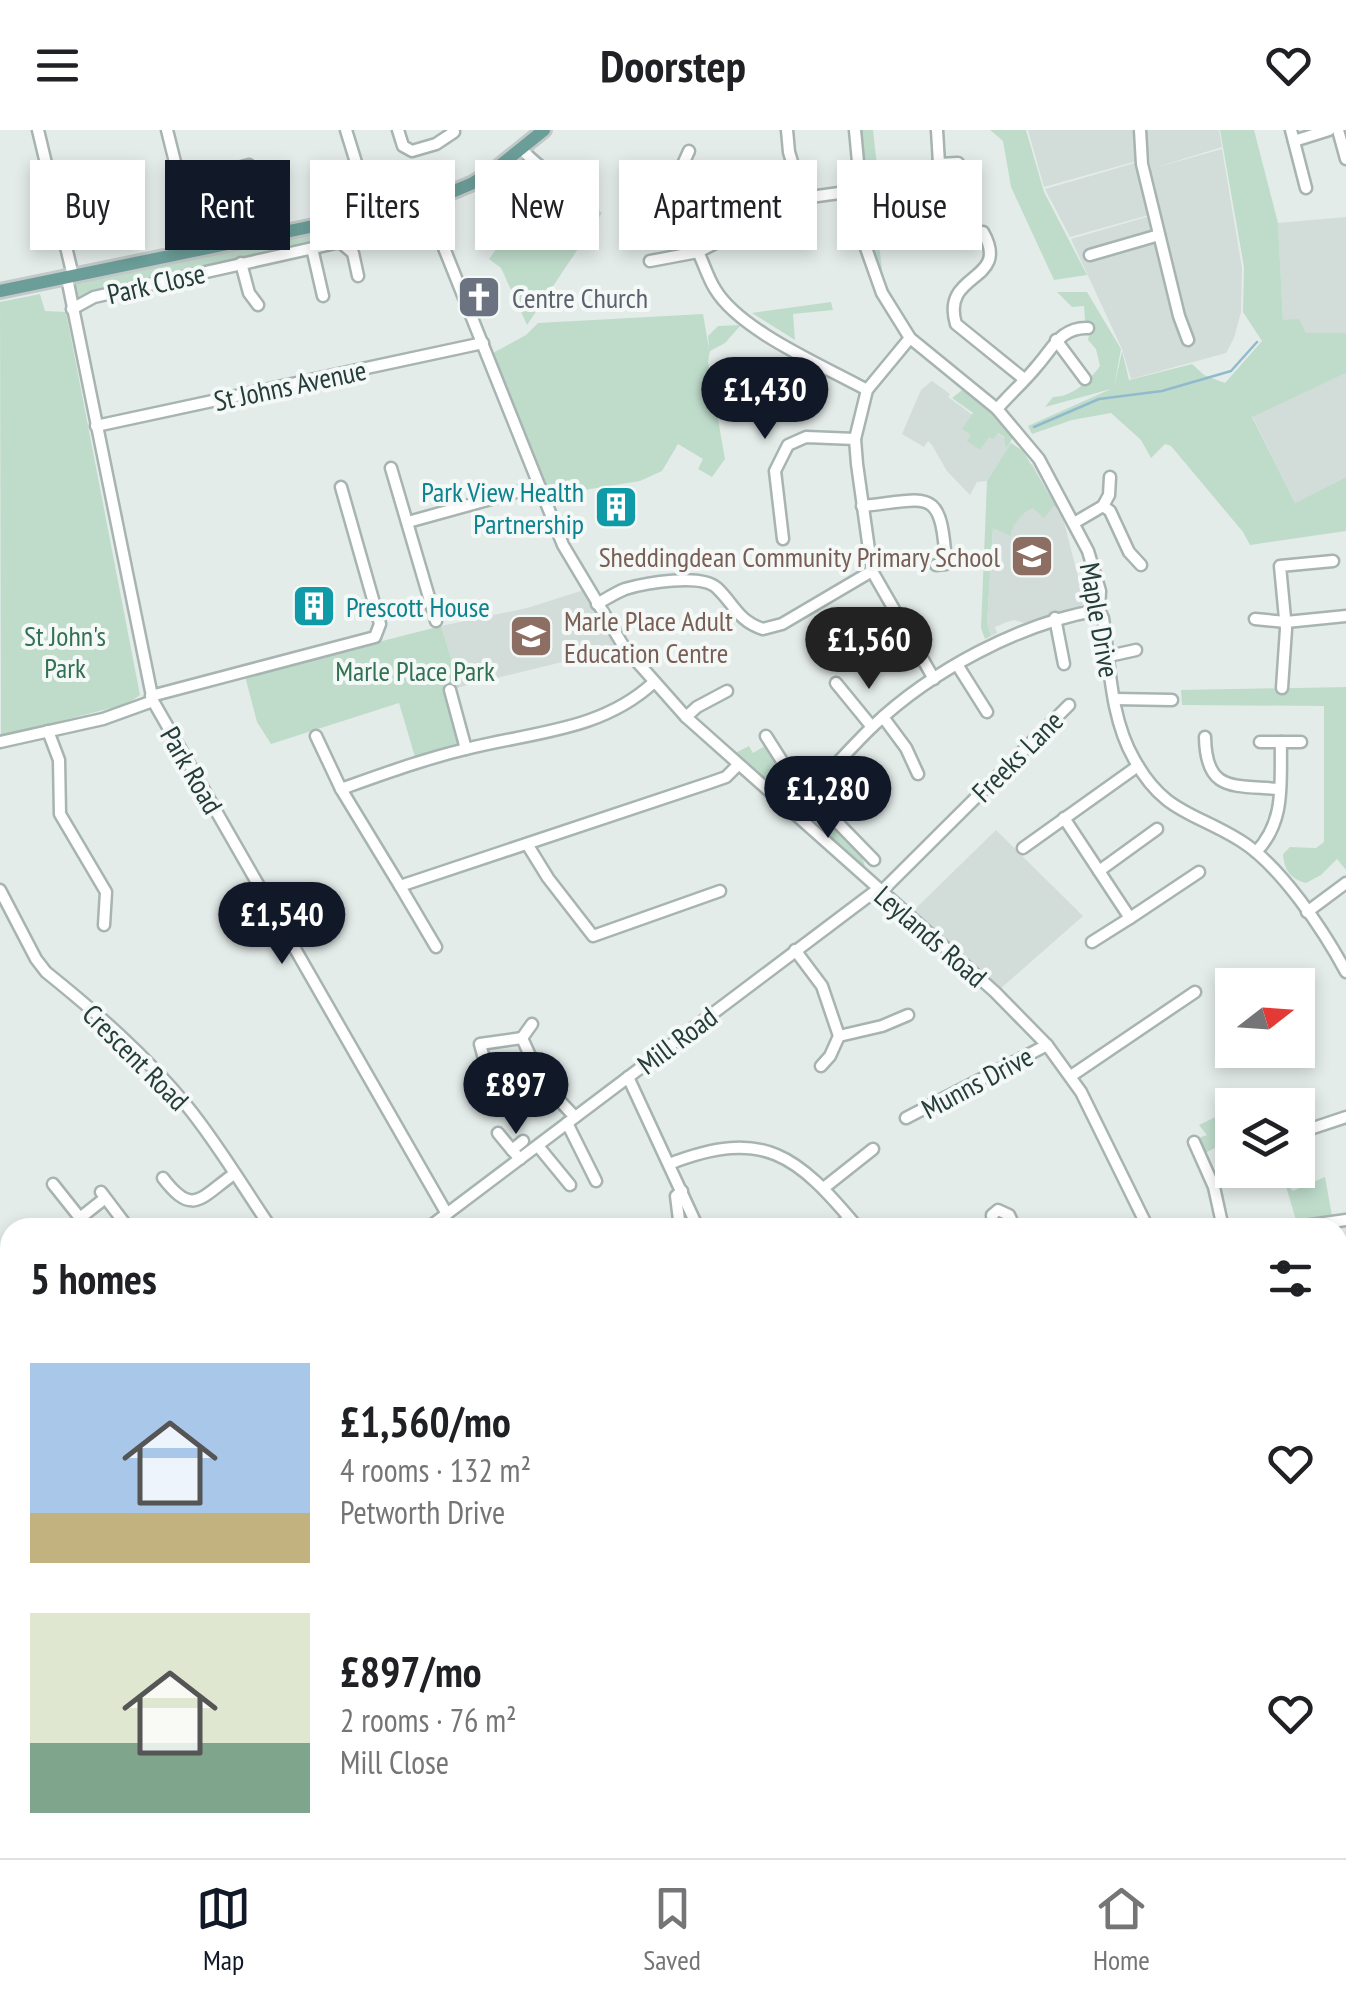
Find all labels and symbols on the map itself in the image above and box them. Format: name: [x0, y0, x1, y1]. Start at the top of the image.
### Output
street label: Park Close: [103, 254, 209, 312]
church icon: Centre Church: [456, 274, 502, 320]
place label: Centre Church: [512, 279, 648, 316]
street label: St Johns Avenue: [211, 351, 369, 419]
pin: £1,430: [684, 357, 846, 442]
place label: Park View Health Partnership: [421, 473, 584, 542]
building icon: Park View Health Partnership: [593, 484, 639, 530]
school or university icon: Sheddingdean Community Primary School: [1009, 533, 1055, 579]
place label: Sheddingdean Community Primary School: [599, 538, 1000, 575]
street label: Maple Drive: [1072, 560, 1128, 680]
building icon: Prescott House: [291, 583, 337, 629]
place label: Prescott House: [346, 588, 490, 625]
place label: Marle Place Adult Education Centre: [564, 602, 733, 671]
pin: £1,560: [788, 607, 950, 692]
school or university icon: Marle Place Adult Education Centre: [508, 613, 554, 659]
park label: St John's Park: [24, 617, 106, 686]
park label: Marle Place Park: [335, 652, 495, 689]
street label: Freeks Lane: [963, 702, 1071, 810]
street label: Park Road: [152, 720, 232, 820]
pin: £1,280: [747, 756, 909, 841]
street label: Leylands Road: [867, 877, 995, 995]
pin: £1,540: [201, 882, 363, 967]
north arrow: [1215, 968, 1315, 1068]
street label: Crescent Road: [75, 996, 197, 1118]
street label: Mill Road: [630, 998, 724, 1082]
street label: Munns Drive: [915, 1037, 1039, 1127]
pin: £897: [457, 1052, 575, 1137]

